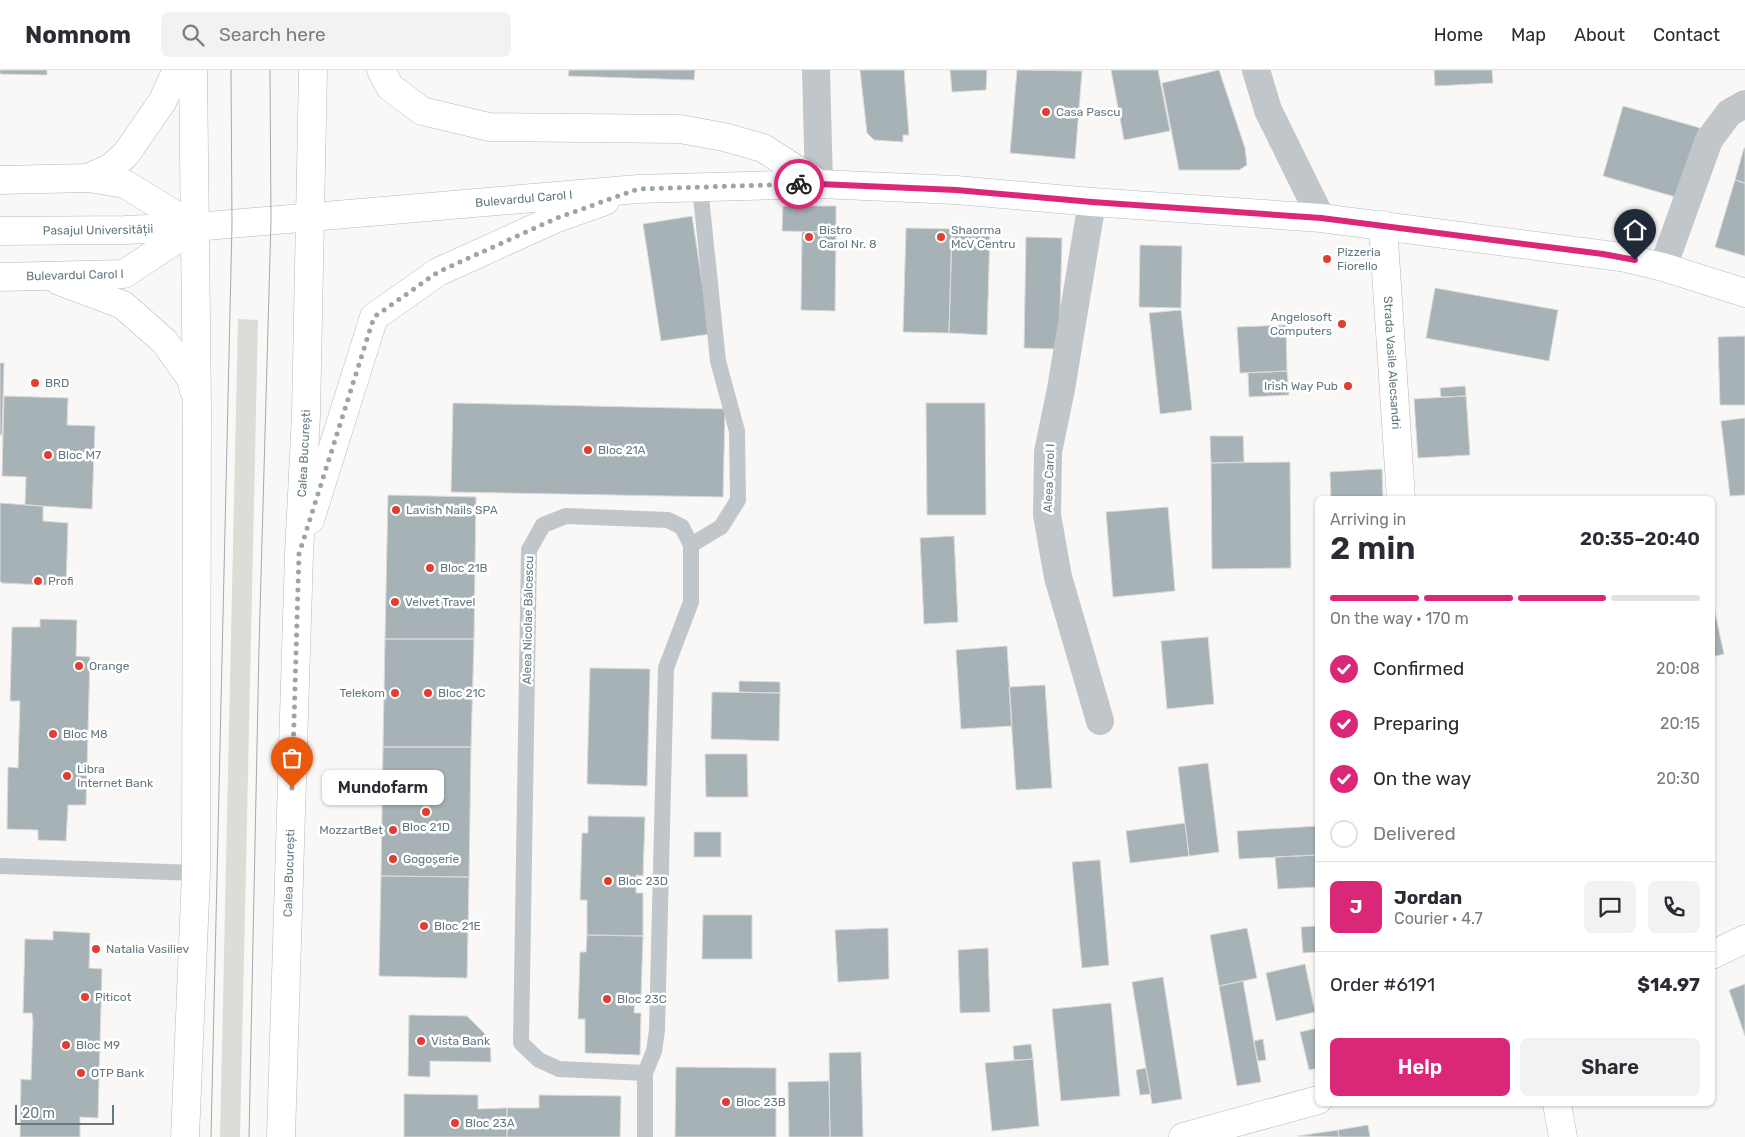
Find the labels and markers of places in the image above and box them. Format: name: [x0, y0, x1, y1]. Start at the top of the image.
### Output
place label: Casa Pascu: [1056, 105, 1120, 119]
marker: Casa Pascu: [1040, 106, 1052, 118]
pin: [1614, 209, 1656, 260]
place label: Bistro Carol Nr. 8: [819, 223, 877, 251]
place label: Shaorma McV Centru: [951, 223, 1015, 251]
marker: Bistro Carol Nr. 8: [803, 231, 815, 243]
marker: Shaorma McV Centru: [935, 231, 947, 243]
place label: Pizzeria Fiorello: [1337, 245, 1381, 273]
marker: Pizzeria Fiorello: [1321, 253, 1333, 265]
place label: Angelosoft Computers: [1270, 310, 1332, 338]
marker: Angelosoft Computers: [1336, 318, 1348, 330]
place label: BRD: [45, 376, 69, 390]
marker: BRD: [29, 377, 41, 389]
place label: Irish Way Pub: [1264, 379, 1338, 393]
marker: Irish Way Pub: [1342, 380, 1354, 392]
place label: Bloc 21A: [598, 443, 646, 457]
marker: Bloc 21A: [582, 444, 594, 456]
place label: Bloc M7: [58, 448, 101, 462]
marker: Bloc M7: [42, 449, 54, 461]
place label: Lavish Nails SPA: [406, 503, 498, 517]
marker: Lavish Nails SPA: [390, 504, 402, 516]
place label: Bloc 21B: [440, 561, 488, 575]
marker: Bloc 21B: [424, 562, 436, 574]
place label: Profi: [48, 574, 74, 588]
marker: Profi: [32, 575, 44, 587]
place label: Velvet Travel: [405, 595, 475, 609]
marker: Velvet Travel: [389, 596, 401, 608]
place label: Orange: [89, 659, 130, 673]
marker: Orange: [73, 660, 85, 672]
place label: Telekom: [339, 686, 385, 700]
place label: Bloc 21C: [438, 686, 486, 700]
marker: Telekom: [389, 687, 401, 699]
marker: Bloc 21C: [422, 687, 434, 699]
place label: Bloc M8: [63, 727, 108, 741]
marker: Bloc M8: [47, 728, 59, 740]
pin: [271, 737, 313, 788]
place label: Libra Internet Bank: [77, 762, 154, 790]
marker: Libra Internet Bank: [61, 770, 73, 782]
callout: Mundofarm: [322, 770, 444, 806]
marker: Bloc 21D: [420, 806, 432, 818]
place label: Bloc 21D: [402, 820, 450, 834]
place label: MozzartBet: [319, 823, 383, 837]
marker: MozzartBet: [387, 824, 399, 836]
place label: Gogoșerie: [403, 852, 459, 866]
marker: Gogoșerie: [387, 853, 399, 865]
place label: Bloc 23D: [618, 874, 668, 888]
marker: Bloc 23D: [602, 875, 614, 887]
place label: Bloc 21E: [434, 919, 481, 933]
marker: Bloc 21E: [418, 920, 430, 932]
place label: Natalia Vasiliev: [106, 942, 189, 956]
marker: Natalia Vasiliev: [90, 943, 102, 955]
place label: Piticot: [95, 990, 132, 1004]
marker: Piticot: [79, 991, 91, 1003]
place label: Bloc 23C: [617, 992, 667, 1006]
marker: Bloc 23C: [601, 993, 613, 1005]
place label: Vista Bank: [431, 1034, 491, 1048]
marker: Vista Bank: [415, 1035, 427, 1047]
place label: Bloc M9: [76, 1038, 120, 1052]
marker: Bloc M9: [60, 1039, 72, 1051]
place label: OTP Bank: [91, 1066, 145, 1080]
marker: OTP Bank: [75, 1067, 87, 1079]
place label: Bloc 23B: [736, 1095, 786, 1109]
marker: Bloc 23B: [720, 1096, 732, 1108]
place label: Bloc 23A: [465, 1116, 515, 1130]
marker: Bloc 23A: [449, 1117, 461, 1129]

